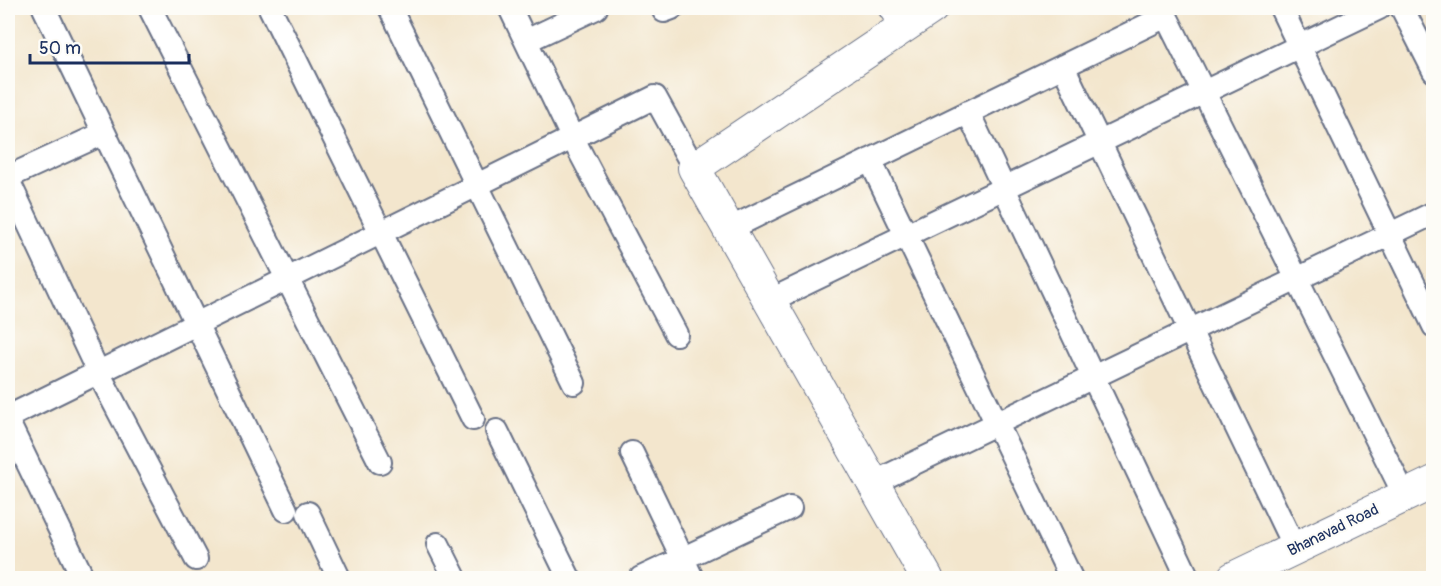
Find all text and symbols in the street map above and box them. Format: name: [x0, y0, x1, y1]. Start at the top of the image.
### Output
scale bar: [30, 27, 189, 65]
text: 50 m: [39, 37, 81, 60]
street label: Bhanavad Road: [1284, 499, 1382, 561]

